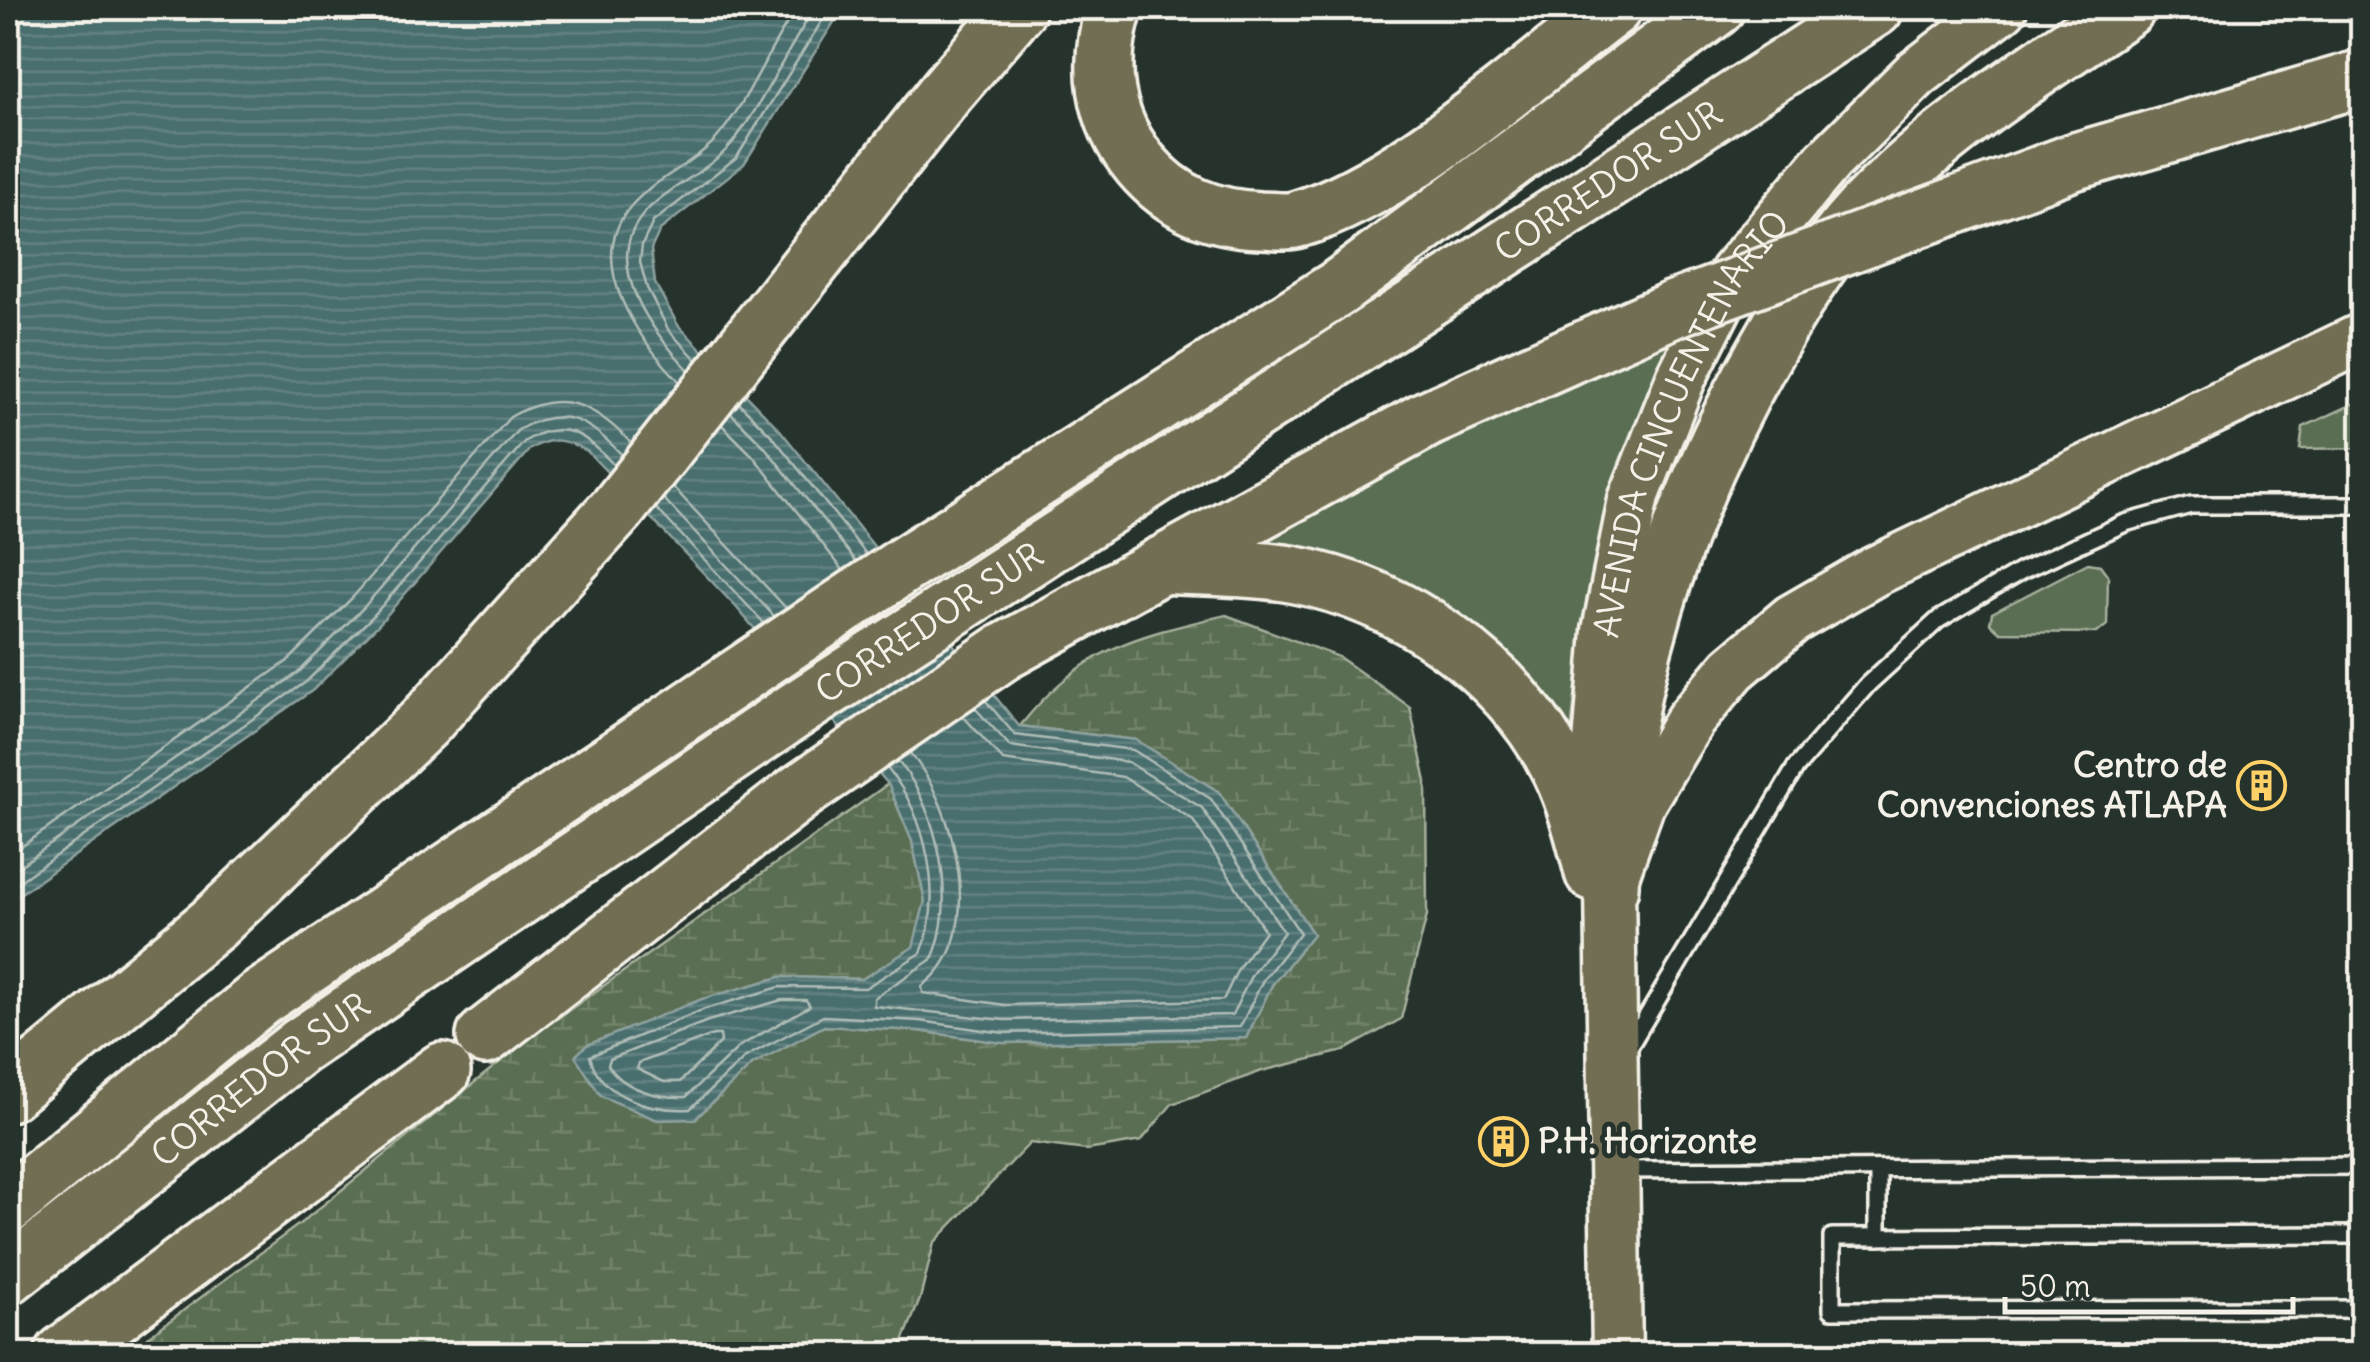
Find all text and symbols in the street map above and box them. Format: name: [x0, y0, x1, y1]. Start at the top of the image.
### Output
street label: CORREDOR SUR: [1486, 90, 1730, 271]
street label: AVENIDA CINCUENTENARIO: [1583, 201, 1798, 641]
street label: CORREDOR SUR: [807, 532, 1051, 712]
place label: Centro de Convenciones ATLAPA: [1877, 742, 2227, 826]
building icon: Centro de Convenciones ATLAPA: [2236, 759, 2288, 811]
street label: CORREDOR SUR: [142, 982, 378, 1176]
building icon: P.H. Horizonte: [1477, 1115, 1529, 1167]
place label: P.H. Horizonte: [1538, 1118, 1757, 1162]
scale bar: [2005, 1252, 2292, 1314]
text: 50 m: [2020, 1267, 2090, 1305]

